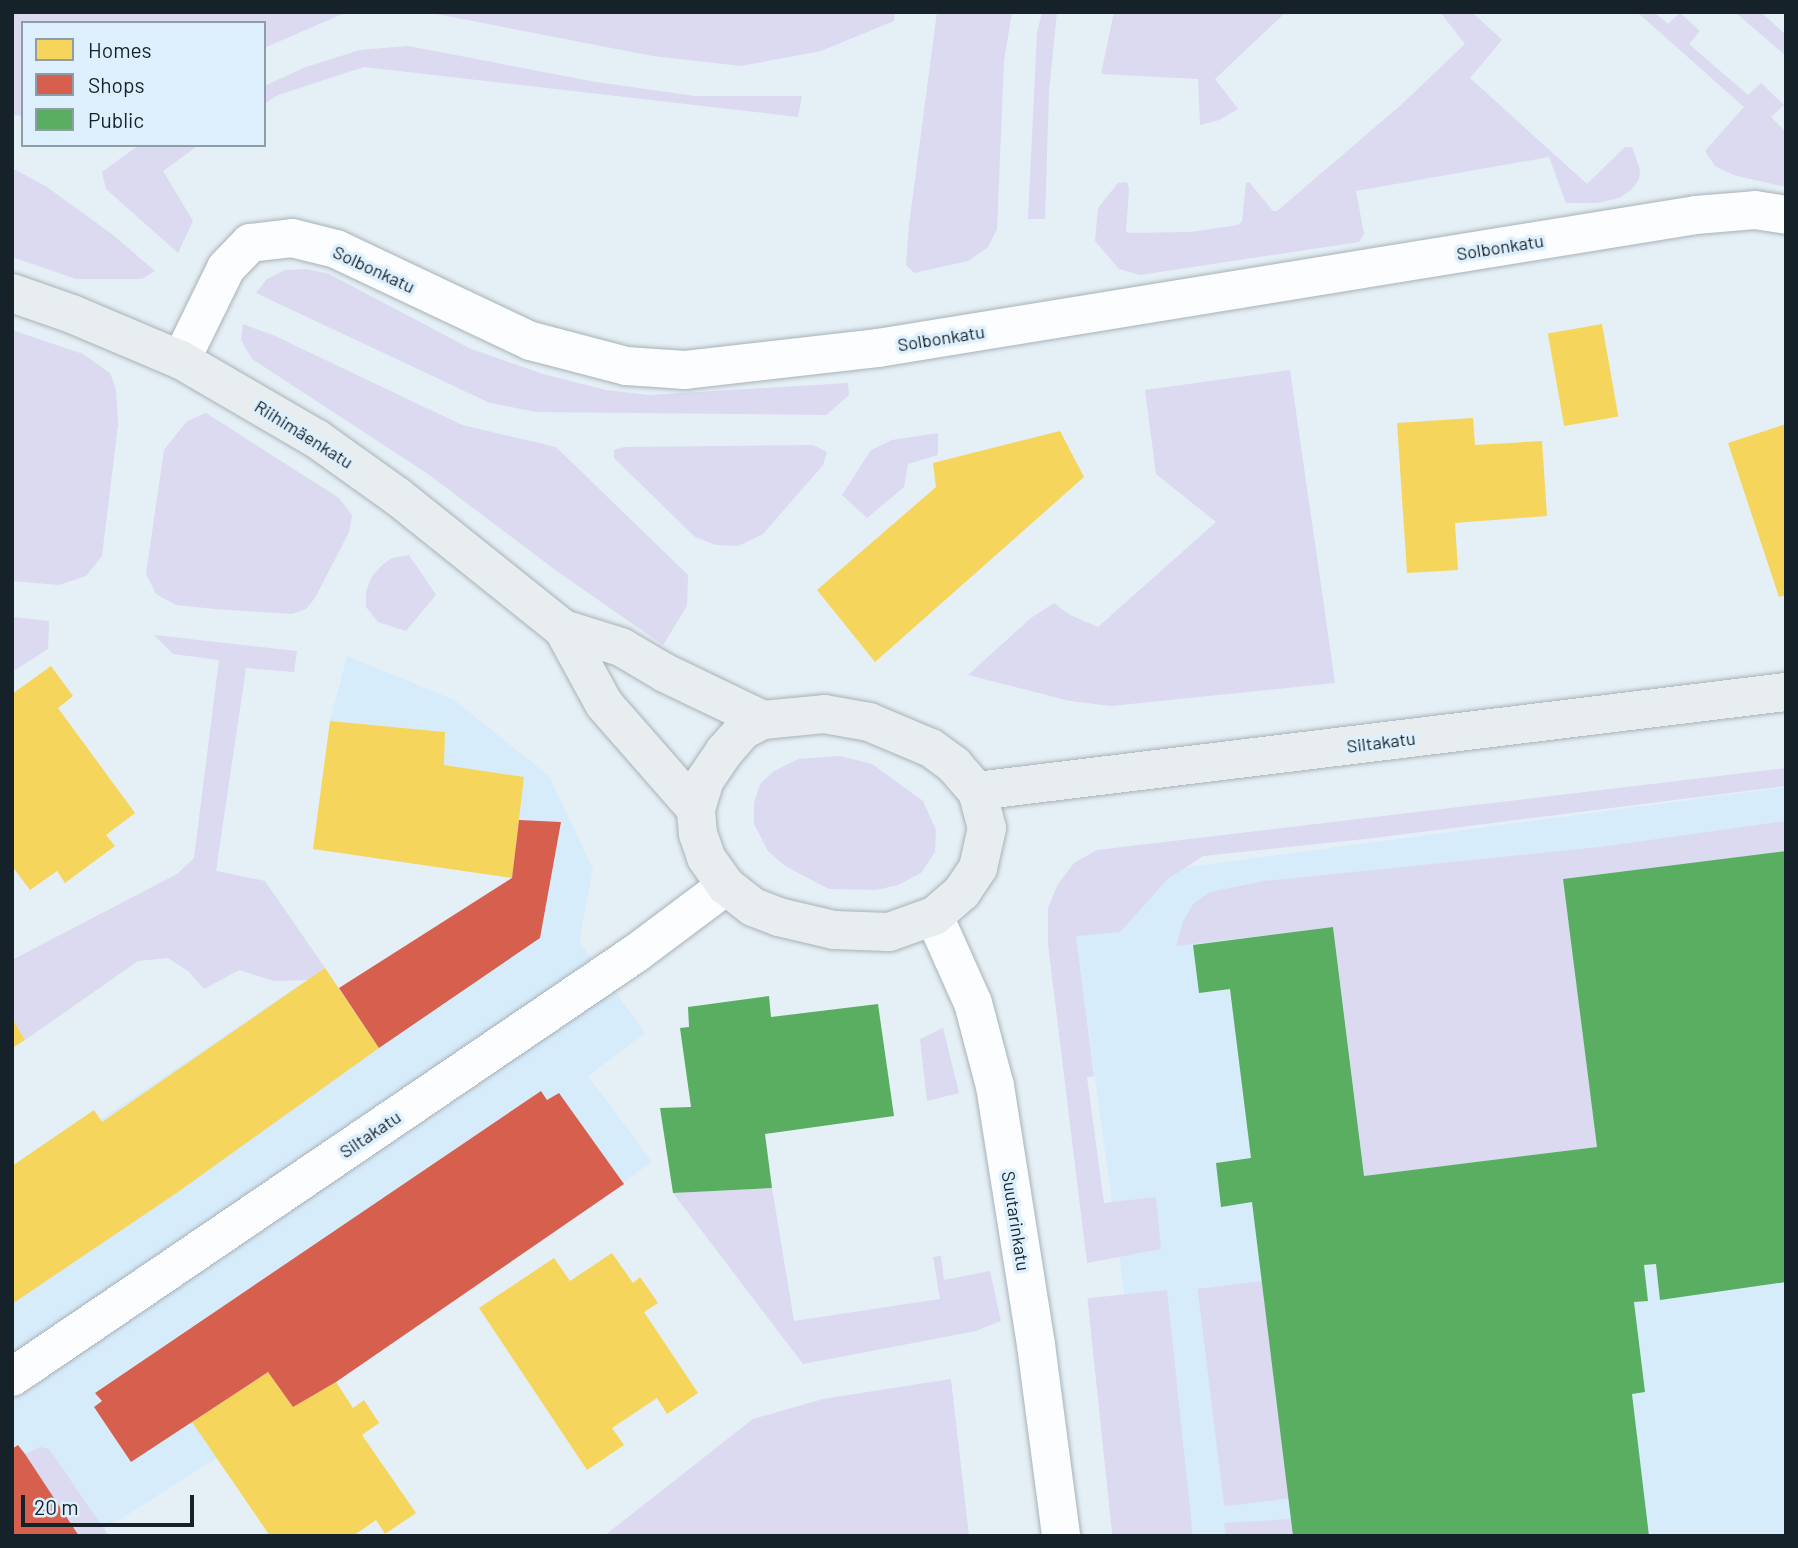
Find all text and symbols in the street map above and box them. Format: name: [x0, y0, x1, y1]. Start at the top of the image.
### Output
legend: [21, 21, 266, 147]
text: Homes: [88, 37, 152, 62]
text: Shops: [88, 72, 145, 97]
text: Public: [88, 107, 144, 132]
street label: Solbonkatu: [1455, 229, 1545, 265]
street label: Solbonkatu: [330, 241, 418, 297]
street label: Solbonkatu: [896, 320, 986, 356]
street label: Riihimäenkatu: [251, 395, 357, 473]
street label: Siltakatu: [1345, 727, 1417, 757]
street label: Siltakatu: [335, 1106, 405, 1162]
street label: Suutarinkatu: [997, 1170, 1035, 1272]
scale bar: [24, 1482, 198, 1526]
text: 20 m: [34, 1494, 79, 1519]

